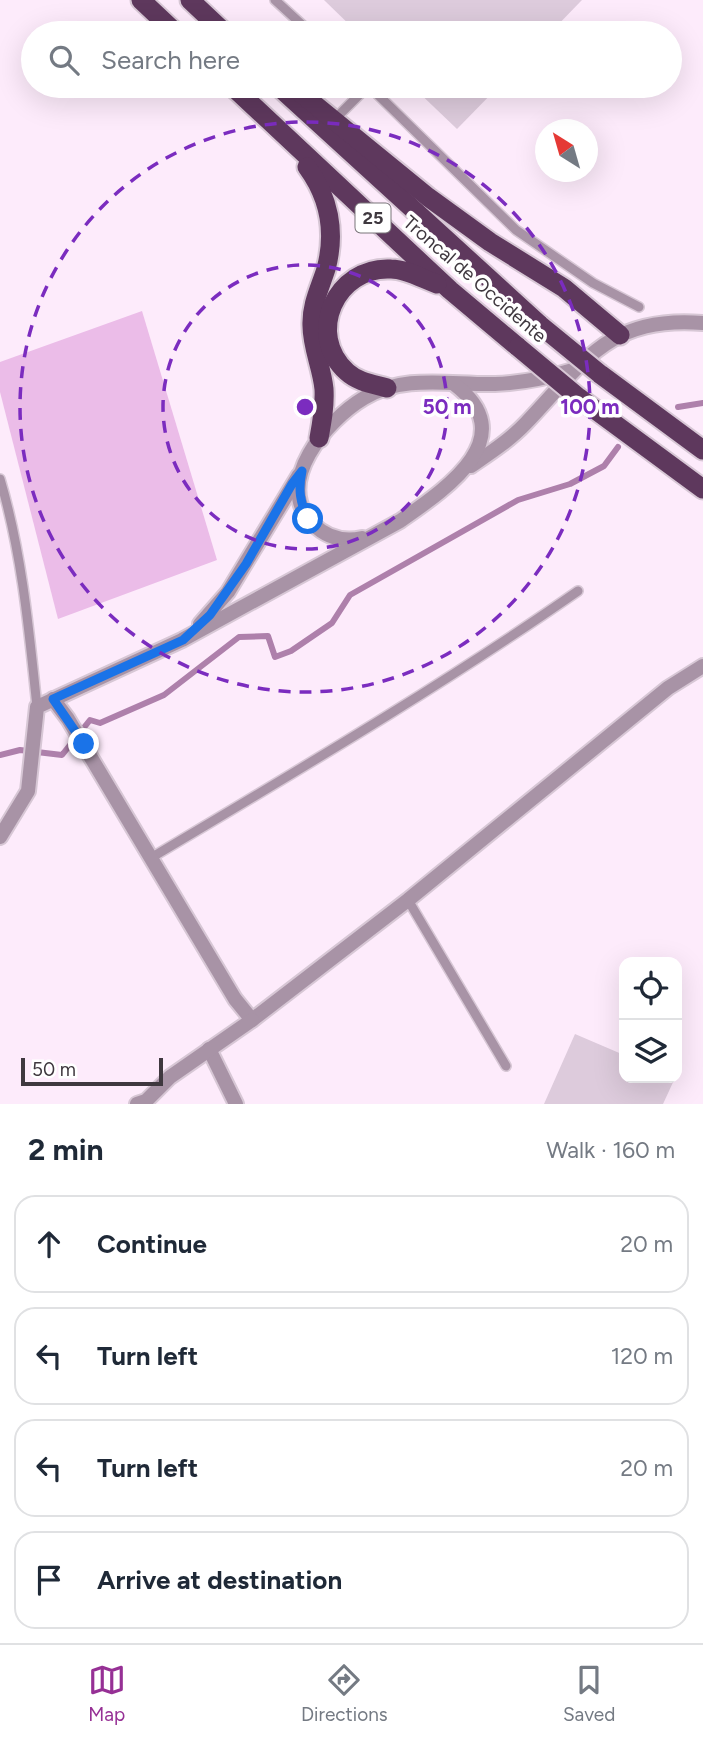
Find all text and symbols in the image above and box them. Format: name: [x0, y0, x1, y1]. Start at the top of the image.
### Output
search box: [21, 21, 682, 98]
icon: search: [45, 41, 83, 79]
text: Search here: [101, 44, 240, 76]
north arrow: [535, 119, 598, 182]
road number: 25: [356, 204, 390, 232]
street label: Troncal de Occidente: [399, 211, 551, 347]
text: 50 m: [422, 394, 472, 419]
text: 100 m: [560, 394, 620, 419]
centre of rings: [293, 395, 317, 419]
route start: [292, 503, 323, 534]
route end: [68, 728, 99, 759]
map controls: [619, 957, 682, 1083]
button: locate: [619, 957, 682, 1020]
button: layers: [619, 1020, 682, 1083]
scale bar: [21, 1055, 163, 1087]
text: 50 m: [32, 1058, 76, 1081]
text: 2 min: [28, 1131, 104, 1168]
text: Walk · 160 m: [546, 1136, 675, 1164]
icon: ahead: [30, 1225, 68, 1263]
text: Continue: [97, 1228, 207, 1260]
text: 20 m: [620, 1230, 673, 1258]
icon: left: [30, 1337, 68, 1375]
text: Turn left: [97, 1340, 198, 1372]
text: 120 m: [611, 1342, 673, 1370]
icon: left: [30, 1449, 68, 1487]
text: Turn left: [97, 1452, 198, 1484]
text: 20 m: [620, 1454, 673, 1482]
icon: arrive: [30, 1561, 68, 1599]
text: Arrive at destination: [97, 1564, 342, 1596]
tab: Map: [88, 1661, 126, 1726]
tab: Directions: [301, 1661, 388, 1726]
tab: Saved: [563, 1661, 615, 1726]

